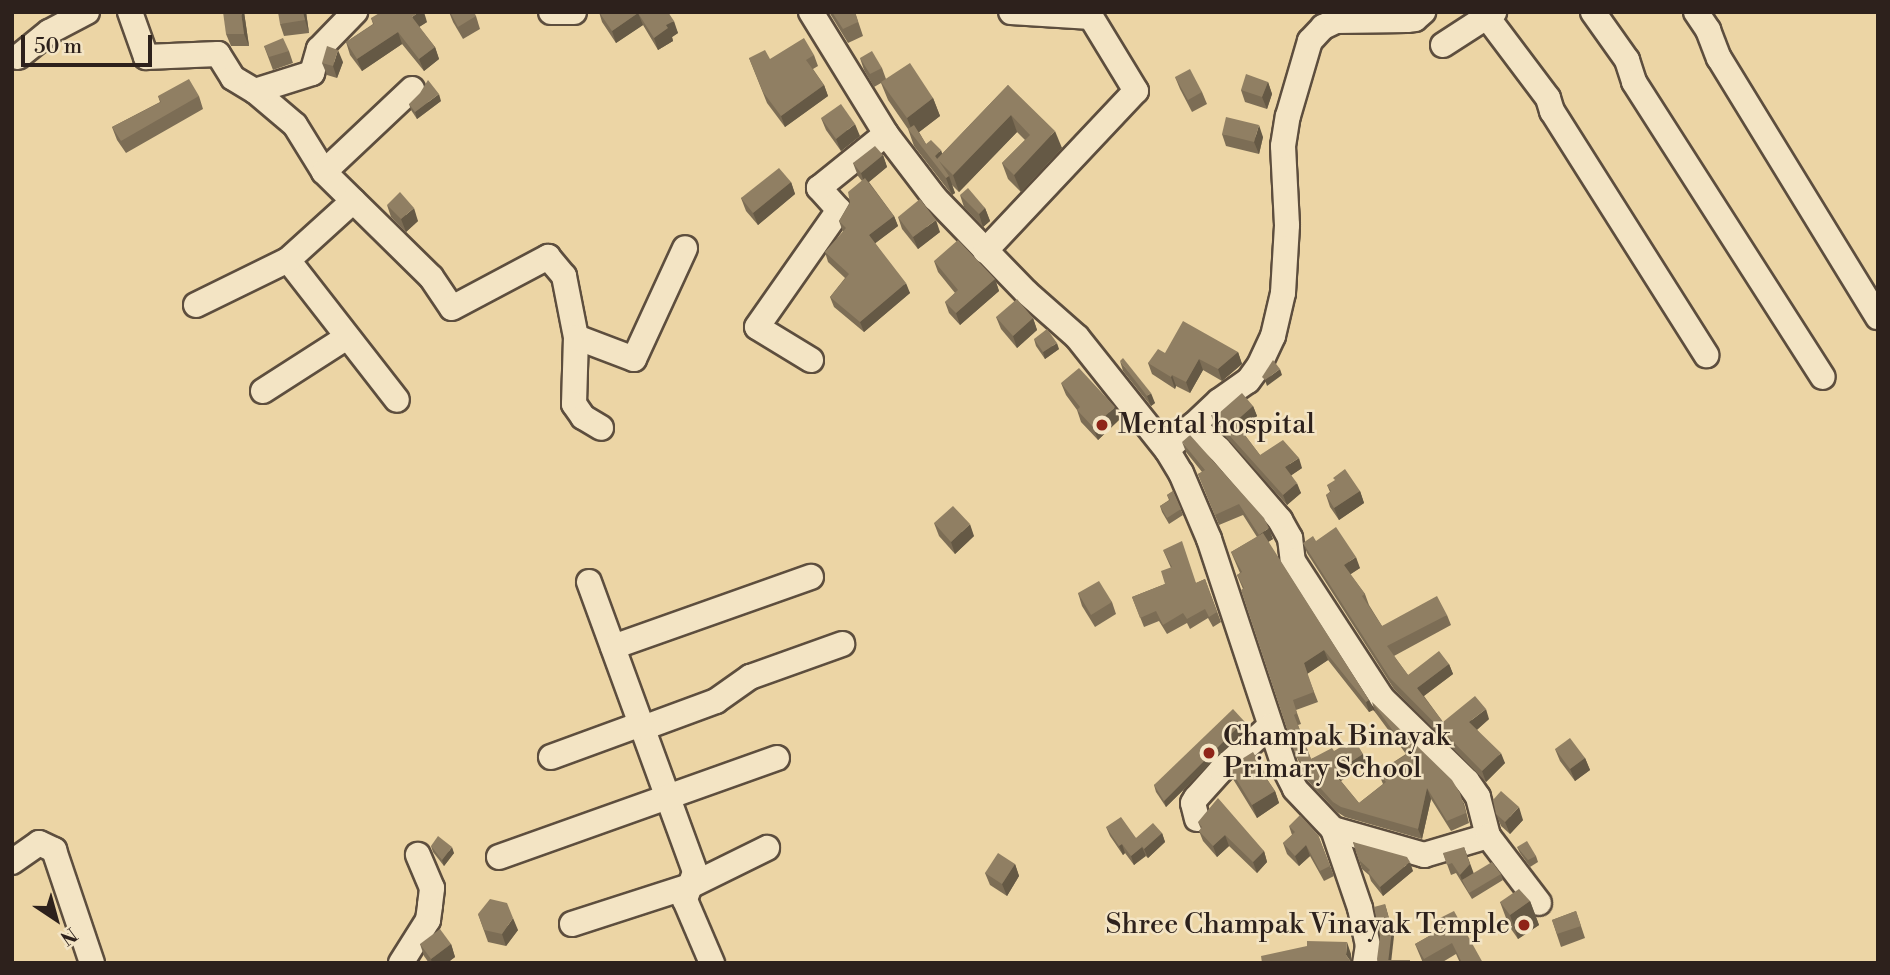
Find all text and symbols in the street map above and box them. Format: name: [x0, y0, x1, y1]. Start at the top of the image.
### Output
scale bar: [24, 21, 156, 65]
text: 50 m: [34, 34, 82, 60]
place label: Mental hospital: [1118, 408, 1315, 442]
marker: Mental hospital: [1092, 415, 1112, 435]
place label: Champak Binayak Primary School: [1223, 720, 1450, 786]
marker: Champak Binayak Primary School: [1201, 745, 1217, 761]
north arrow: [21, 884, 91, 954]
place label: Shree Champak Vinayak Temple: [1105, 908, 1510, 942]
marker: Shree Champak Vinayak Temple: [1516, 917, 1532, 933]
text: N: [55, 922, 81, 950]

